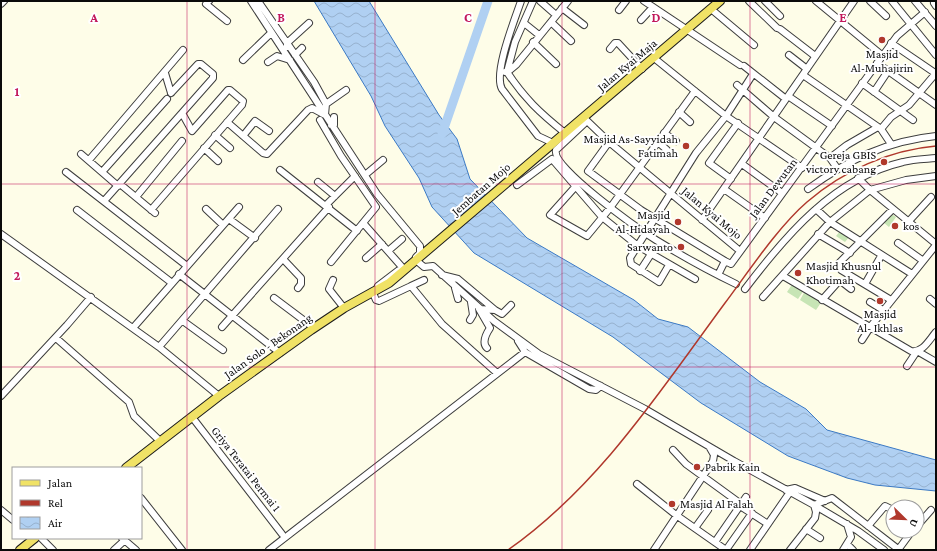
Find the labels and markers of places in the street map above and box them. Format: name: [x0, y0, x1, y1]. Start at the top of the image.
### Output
marker: Masjid Al-Muhajirin: [877, 35, 887, 45]
place label: Masjid Al-Muhajirin: [851, 47, 914, 75]
place label: Masjid As-Sayyidah Fatimah: [583, 132, 679, 160]
marker: Masjid As-Sayyidah Fatimah: [681, 141, 691, 151]
place label: Gereja GBIS victory cabang: [805, 148, 876, 176]
marker: Gereja GBIS victory cabang: [879, 157, 889, 167]
place label: Masjid Al-Hidayah: [615, 208, 671, 236]
marker: Masjid Al-Hidayah: [673, 217, 683, 227]
place label: kos: [903, 219, 920, 233]
marker: kos: [890, 221, 900, 231]
place label: Sarwanto: [627, 240, 673, 254]
marker: Sarwanto: [676, 242, 686, 252]
place label: Masjid Khusnul Khotimah: [806, 259, 881, 287]
marker: Masjid Khusnul Khotimah: [793, 268, 803, 278]
marker: Masjid Al- Ikhlas: [875, 296, 885, 306]
place label: Masjid Al- Ikhlas: [857, 307, 903, 335]
place label: Pabrik Kain: [705, 460, 760, 474]
marker: Pabrik Kain: [692, 462, 702, 472]
place label: Masjid Al Falah: [680, 497, 754, 511]
marker: Masjid Al Falah: [667, 499, 677, 509]

